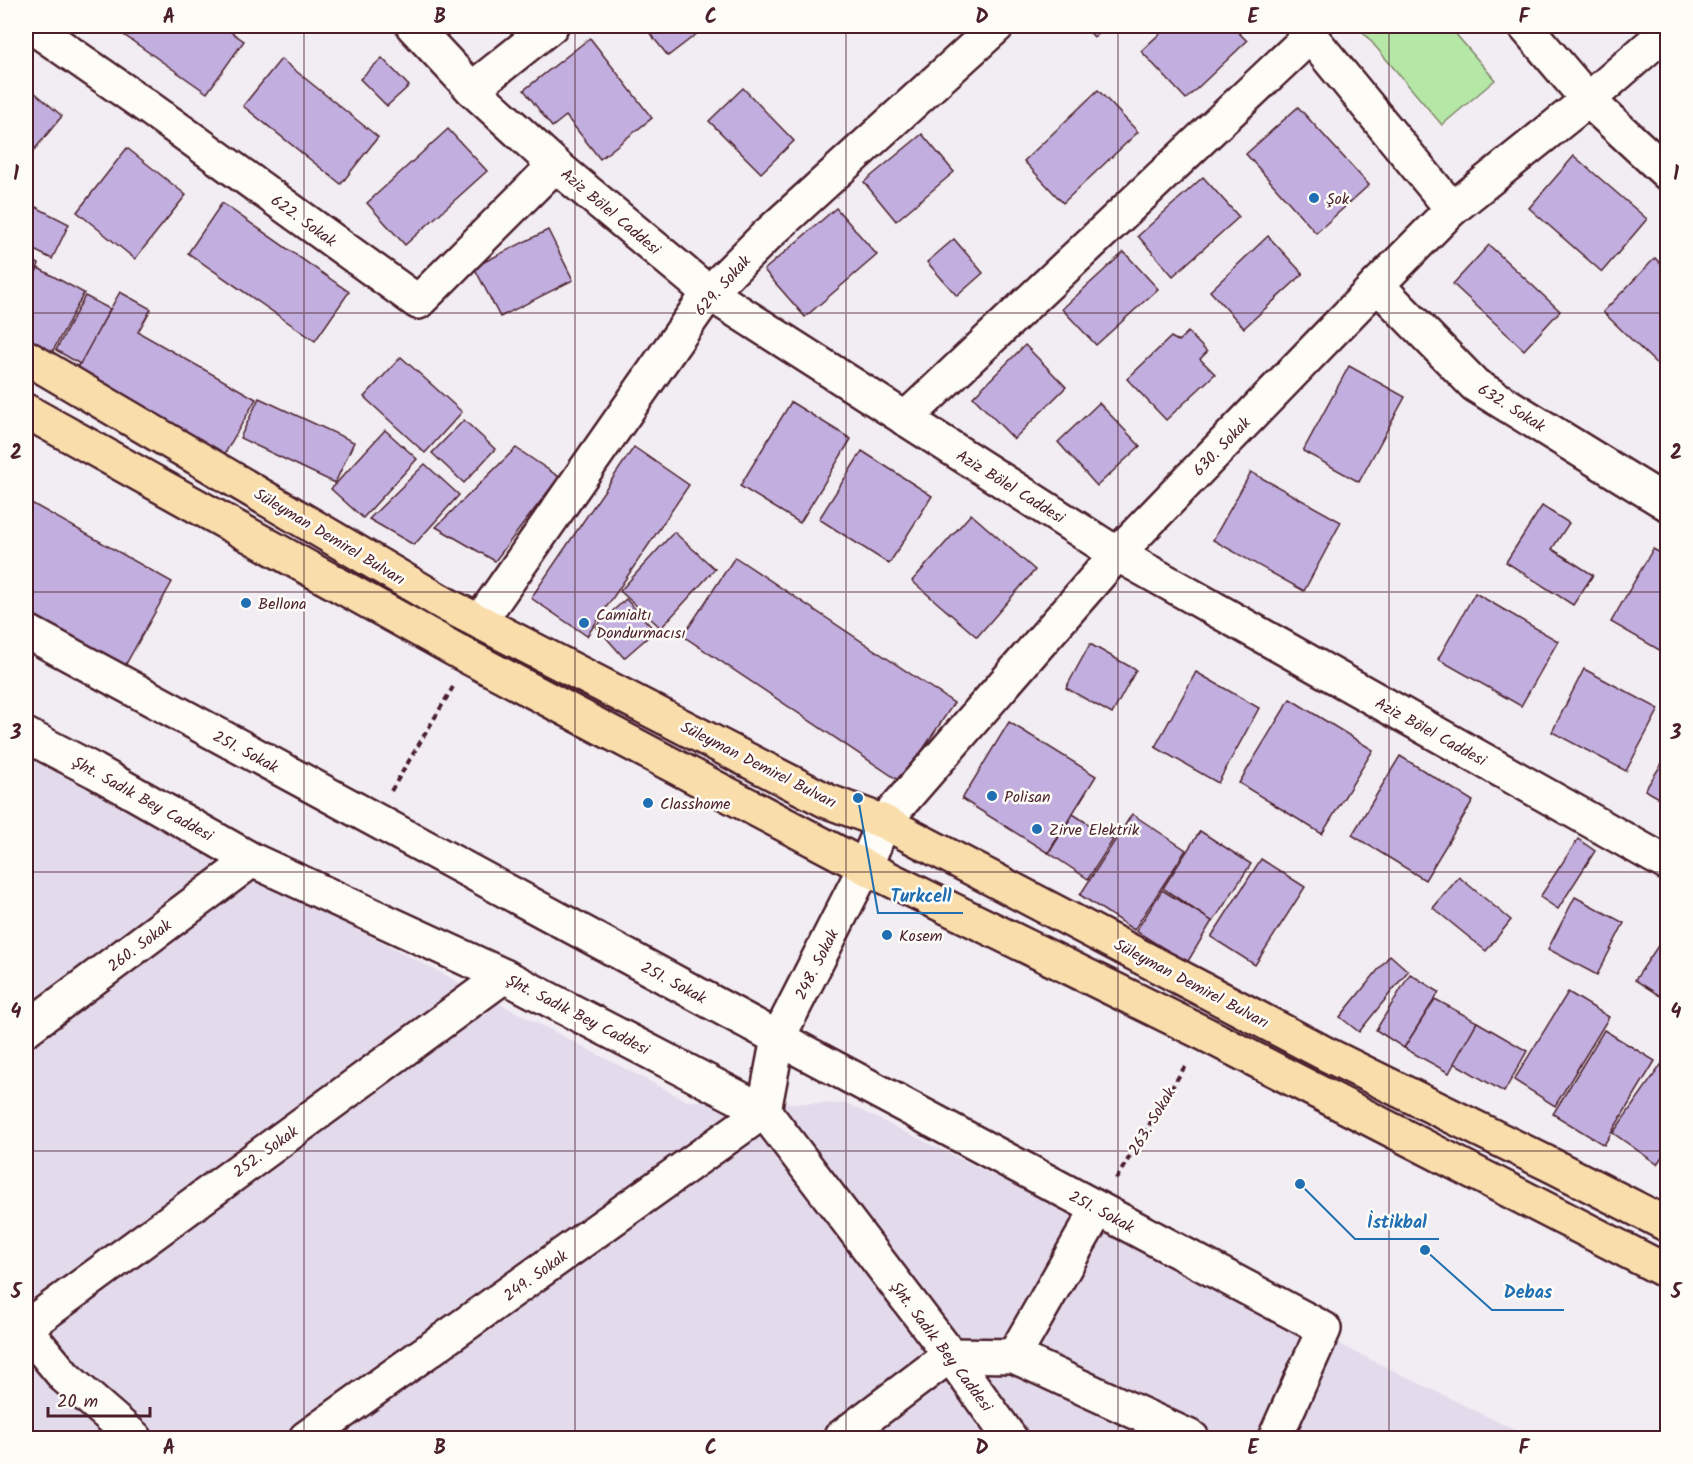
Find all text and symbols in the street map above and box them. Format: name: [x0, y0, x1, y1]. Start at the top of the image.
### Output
text: A: [163, 2, 175, 34]
text: B: [434, 2, 446, 34]
text: C: [705, 2, 717, 34]
text: D: [975, 2, 989, 34]
text: E: [1247, 2, 1259, 34]
text: F: [1519, 2, 1531, 34]
text: 1: [13, 159, 19, 191]
text: 1: [1673, 159, 1679, 191]
street label: Aziz Bölel Caddesi: [555, 163, 666, 262]
place label: Şok: [1326, 187, 1350, 212]
street label: 622. Sokak: [265, 189, 342, 254]
marker: Şok: [1307, 191, 1321, 205]
street label: 629. Sokak: [689, 250, 758, 322]
street label: 632. Sokak: [1472, 378, 1550, 439]
street label: 630. Sokak: [1187, 411, 1257, 483]
text: 2: [10, 438, 22, 470]
text: 2: [1670, 438, 1682, 470]
street label: Aziz Bölel Caddesi: [951, 444, 1070, 531]
street label: Süleyman Demirel Bulvarı: [249, 482, 410, 592]
place label: Bellona: [258, 592, 307, 617]
marker: Bellona: [239, 596, 253, 610]
place label: Camialtı Dondurmacısı: [596, 603, 686, 646]
marker: Camialtı Dondurmacısı: [577, 616, 591, 630]
street label: Aziz Bölel Caddesi: [1370, 691, 1492, 774]
street label: Süleyman Demirel Bulvarı: [676, 715, 841, 816]
text: 3: [10, 718, 22, 750]
text: 3: [1670, 718, 1682, 750]
street label: 251. Sokak: [208, 725, 283, 780]
street label: Şht. Sadık Bey Caddesi: [67, 750, 218, 849]
place label: Polisan: [1004, 785, 1051, 810]
marker: Polisan: [985, 789, 999, 803]
place label: Classhome: [660, 792, 730, 817]
marker: Classhome: [641, 796, 655, 810]
place label: Zirve Elektrik: [1049, 818, 1140, 843]
marker: Zirve Elektrik: [1030, 822, 1044, 836]
callout: Turkcell: [878, 877, 963, 913]
text: Turkcell: [890, 883, 952, 912]
street label: 260. Sokak: [103, 913, 178, 979]
place label: Kosem: [899, 924, 943, 949]
street label: 248. Sokak: [789, 925, 846, 1004]
marker: Kosem: [880, 928, 894, 942]
street label: Süleyman Demirel Bulvarı: [1109, 933, 1273, 1036]
street label: 251. Sokak: [636, 956, 711, 1011]
street label: Şht. Sadık Bey Caddesi: [501, 968, 654, 1063]
text: 4: [11, 997, 22, 1029]
text: 4: [1671, 997, 1682, 1029]
street label: 263. Sokak: [1122, 1082, 1183, 1161]
street label: 252. Sokak: [228, 1120, 304, 1185]
street label: 251. Sokak: [1064, 1185, 1139, 1240]
callout: İstikbal: [1355, 1203, 1439, 1239]
text: İstikbal: [1367, 1209, 1427, 1238]
street label: 249. Sokak: [498, 1244, 574, 1308]
callout: Debas: [1492, 1274, 1564, 1310]
street label: Şht. Sadık Bey Caddesi: [883, 1276, 999, 1418]
text: 5: [10, 1277, 23, 1309]
text: 5: [1670, 1277, 1683, 1309]
text: Debas: [1504, 1279, 1553, 1308]
scale bar: [48, 1380, 150, 1418]
text: 20 m: [57, 1388, 98, 1417]
text: A: [163, 1433, 175, 1464]
text: B: [434, 1433, 446, 1464]
text: C: [705, 1433, 717, 1464]
text: D: [975, 1433, 989, 1464]
text: E: [1247, 1433, 1259, 1464]
text: F: [1519, 1433, 1531, 1464]

